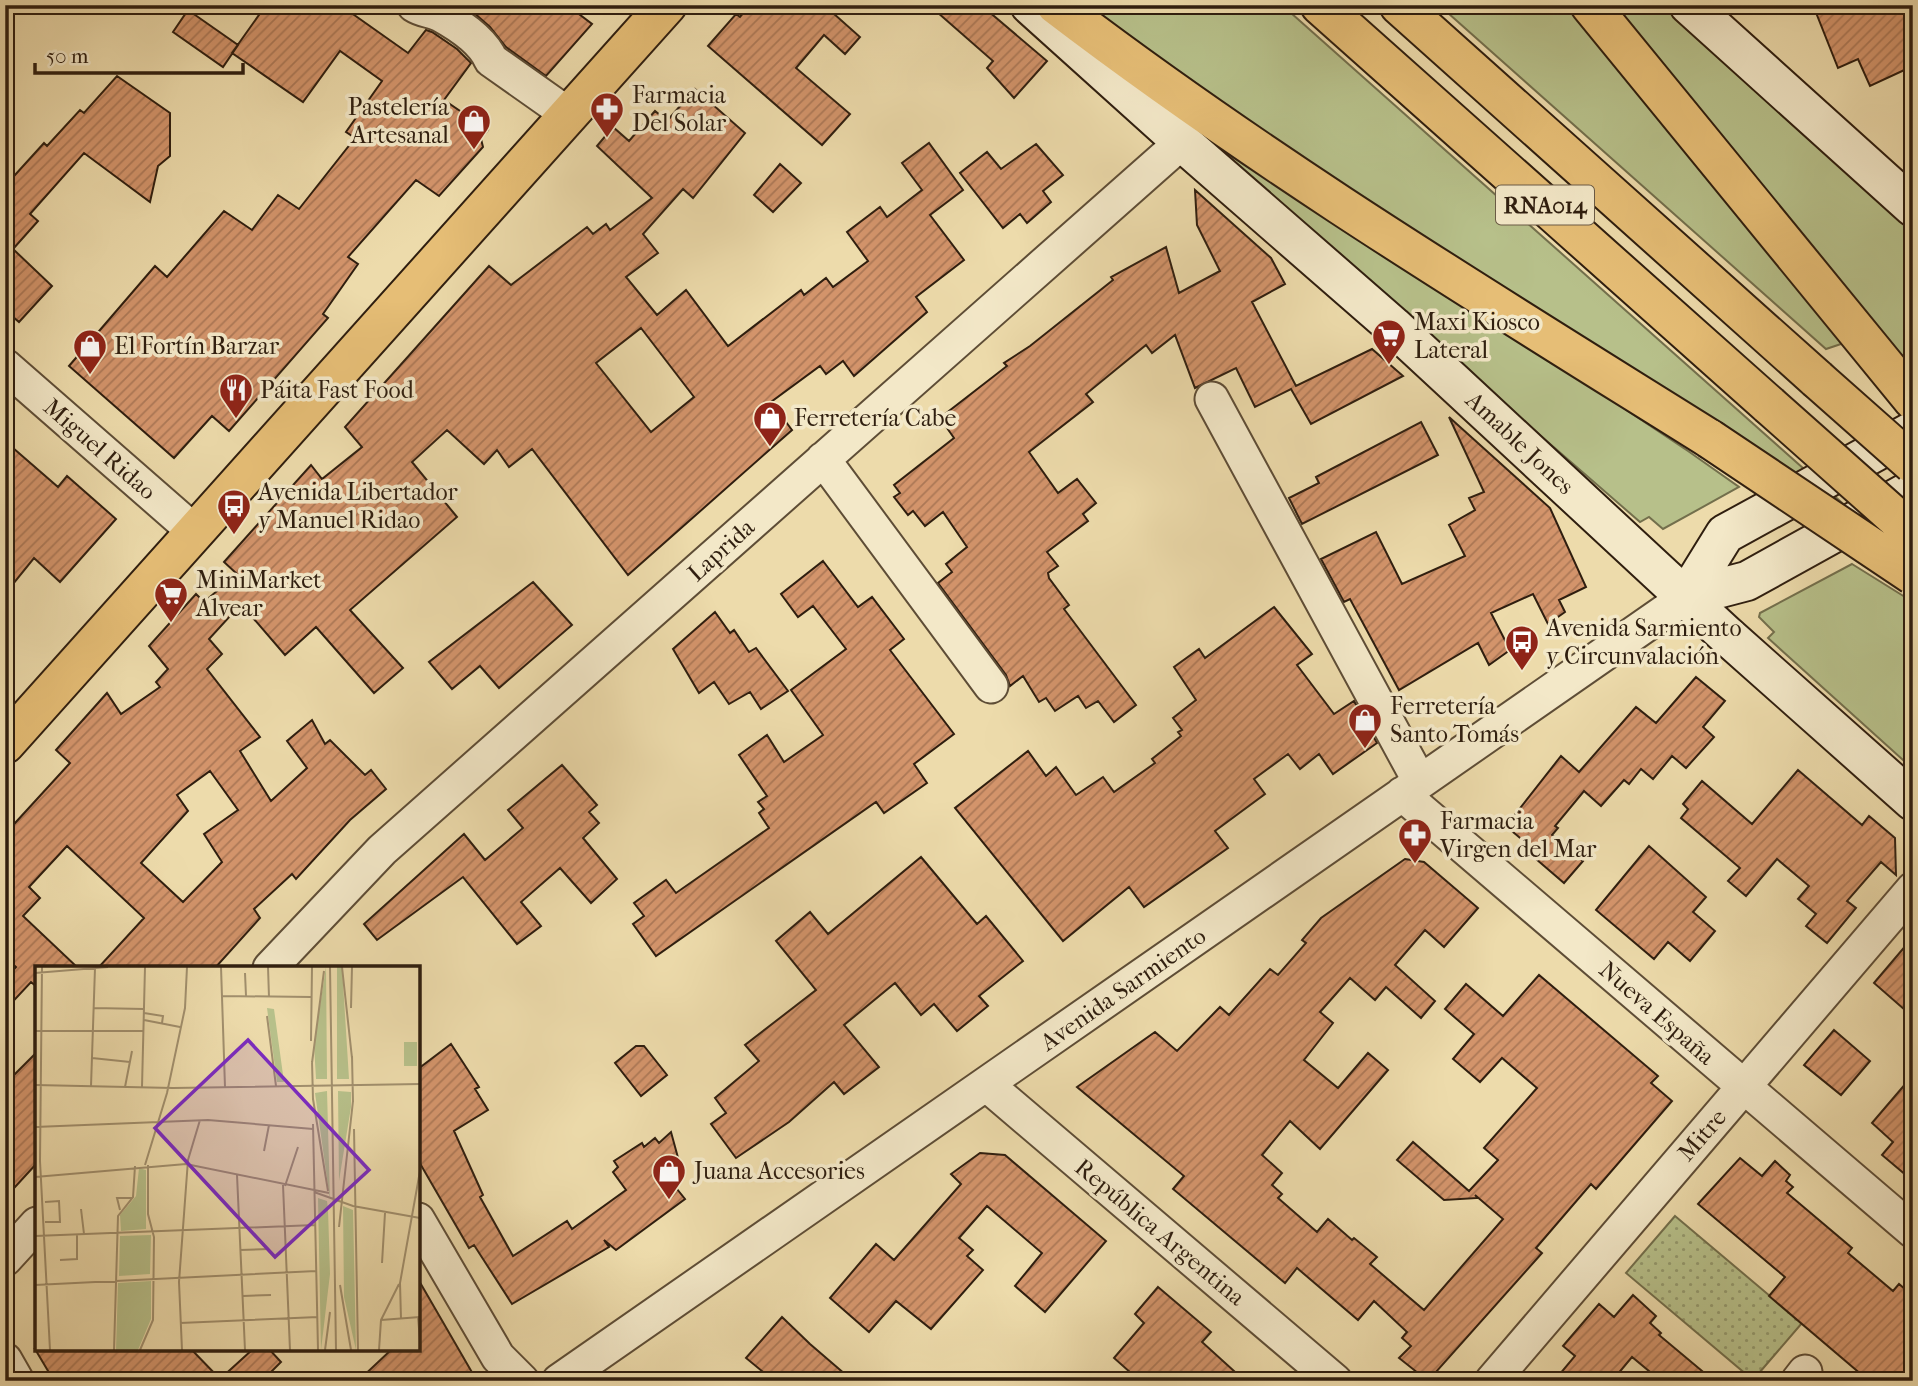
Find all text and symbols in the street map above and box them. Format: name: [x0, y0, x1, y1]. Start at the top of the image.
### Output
scale bar: [35, 32, 243, 76]
text: 50 m: [46, 44, 89, 68]
place label: Farmacia Del Solar: [632, 81, 727, 137]
pharmacy icon: Farmacia Del Solar: [588, 90, 626, 139]
place label: Pastelería Artesanal: [348, 93, 450, 149]
shop icon: Pastelería Artesanal: [455, 102, 493, 151]
road number: RNA014: [1496, 186, 1594, 224]
place label: Maxi Kiosco Lateral: [1414, 308, 1540, 364]
supermarket icon: Maxi Kiosco Lateral: [1370, 317, 1408, 366]
shop icon: El Fortín Barzar: [71, 327, 109, 376]
place label: El Fortín Barzar: [114, 332, 280, 360]
restaurant icon: Páita Fast Food: [217, 371, 255, 420]
place label: Páita Fast Food: [260, 376, 415, 404]
street label: Amable Jones: [1459, 385, 1580, 500]
street label: Miguel Ridao: [38, 393, 162, 505]
shop icon: Ferretería Cabe: [751, 399, 789, 448]
place label: Ferretería Cabe: [794, 404, 957, 432]
place label: Avenida Libertador y Manuel Ridao: [257, 478, 458, 534]
bus stop icon: Avenida Libertador y Manuel Ridao: [215, 487, 253, 536]
street label: Laprida: [682, 512, 761, 587]
place label: MiniMarket Alvear: [195, 566, 322, 622]
supermarket icon: MiniMarket Alvear: [152, 575, 190, 624]
place label: Avenida Sarmiento y Circunvalación: [1545, 614, 1742, 670]
bus stop icon: Avenida Sarmiento y Circunvalación: [1503, 623, 1541, 672]
place label: Ferretería Santo Tomás: [1390, 692, 1519, 748]
shop icon: Ferretería Santo Tomás: [1346, 701, 1384, 750]
place label: Farmacia Virgen del Mar: [1439, 807, 1597, 863]
pharmacy icon: Farmacia Virgen del Mar: [1396, 816, 1434, 865]
street label: Avenida Sarmiento: [1034, 921, 1211, 1057]
street label: Nueva España: [1594, 955, 1721, 1071]
inset map: [35, 966, 420, 1351]
street label: Mitre: [1672, 1103, 1732, 1167]
shop icon: Juana Accesories: [650, 1152, 688, 1201]
street label: República Argentina: [1069, 1153, 1251, 1312]
place label: Juana Accesories: [692, 1157, 865, 1185]

